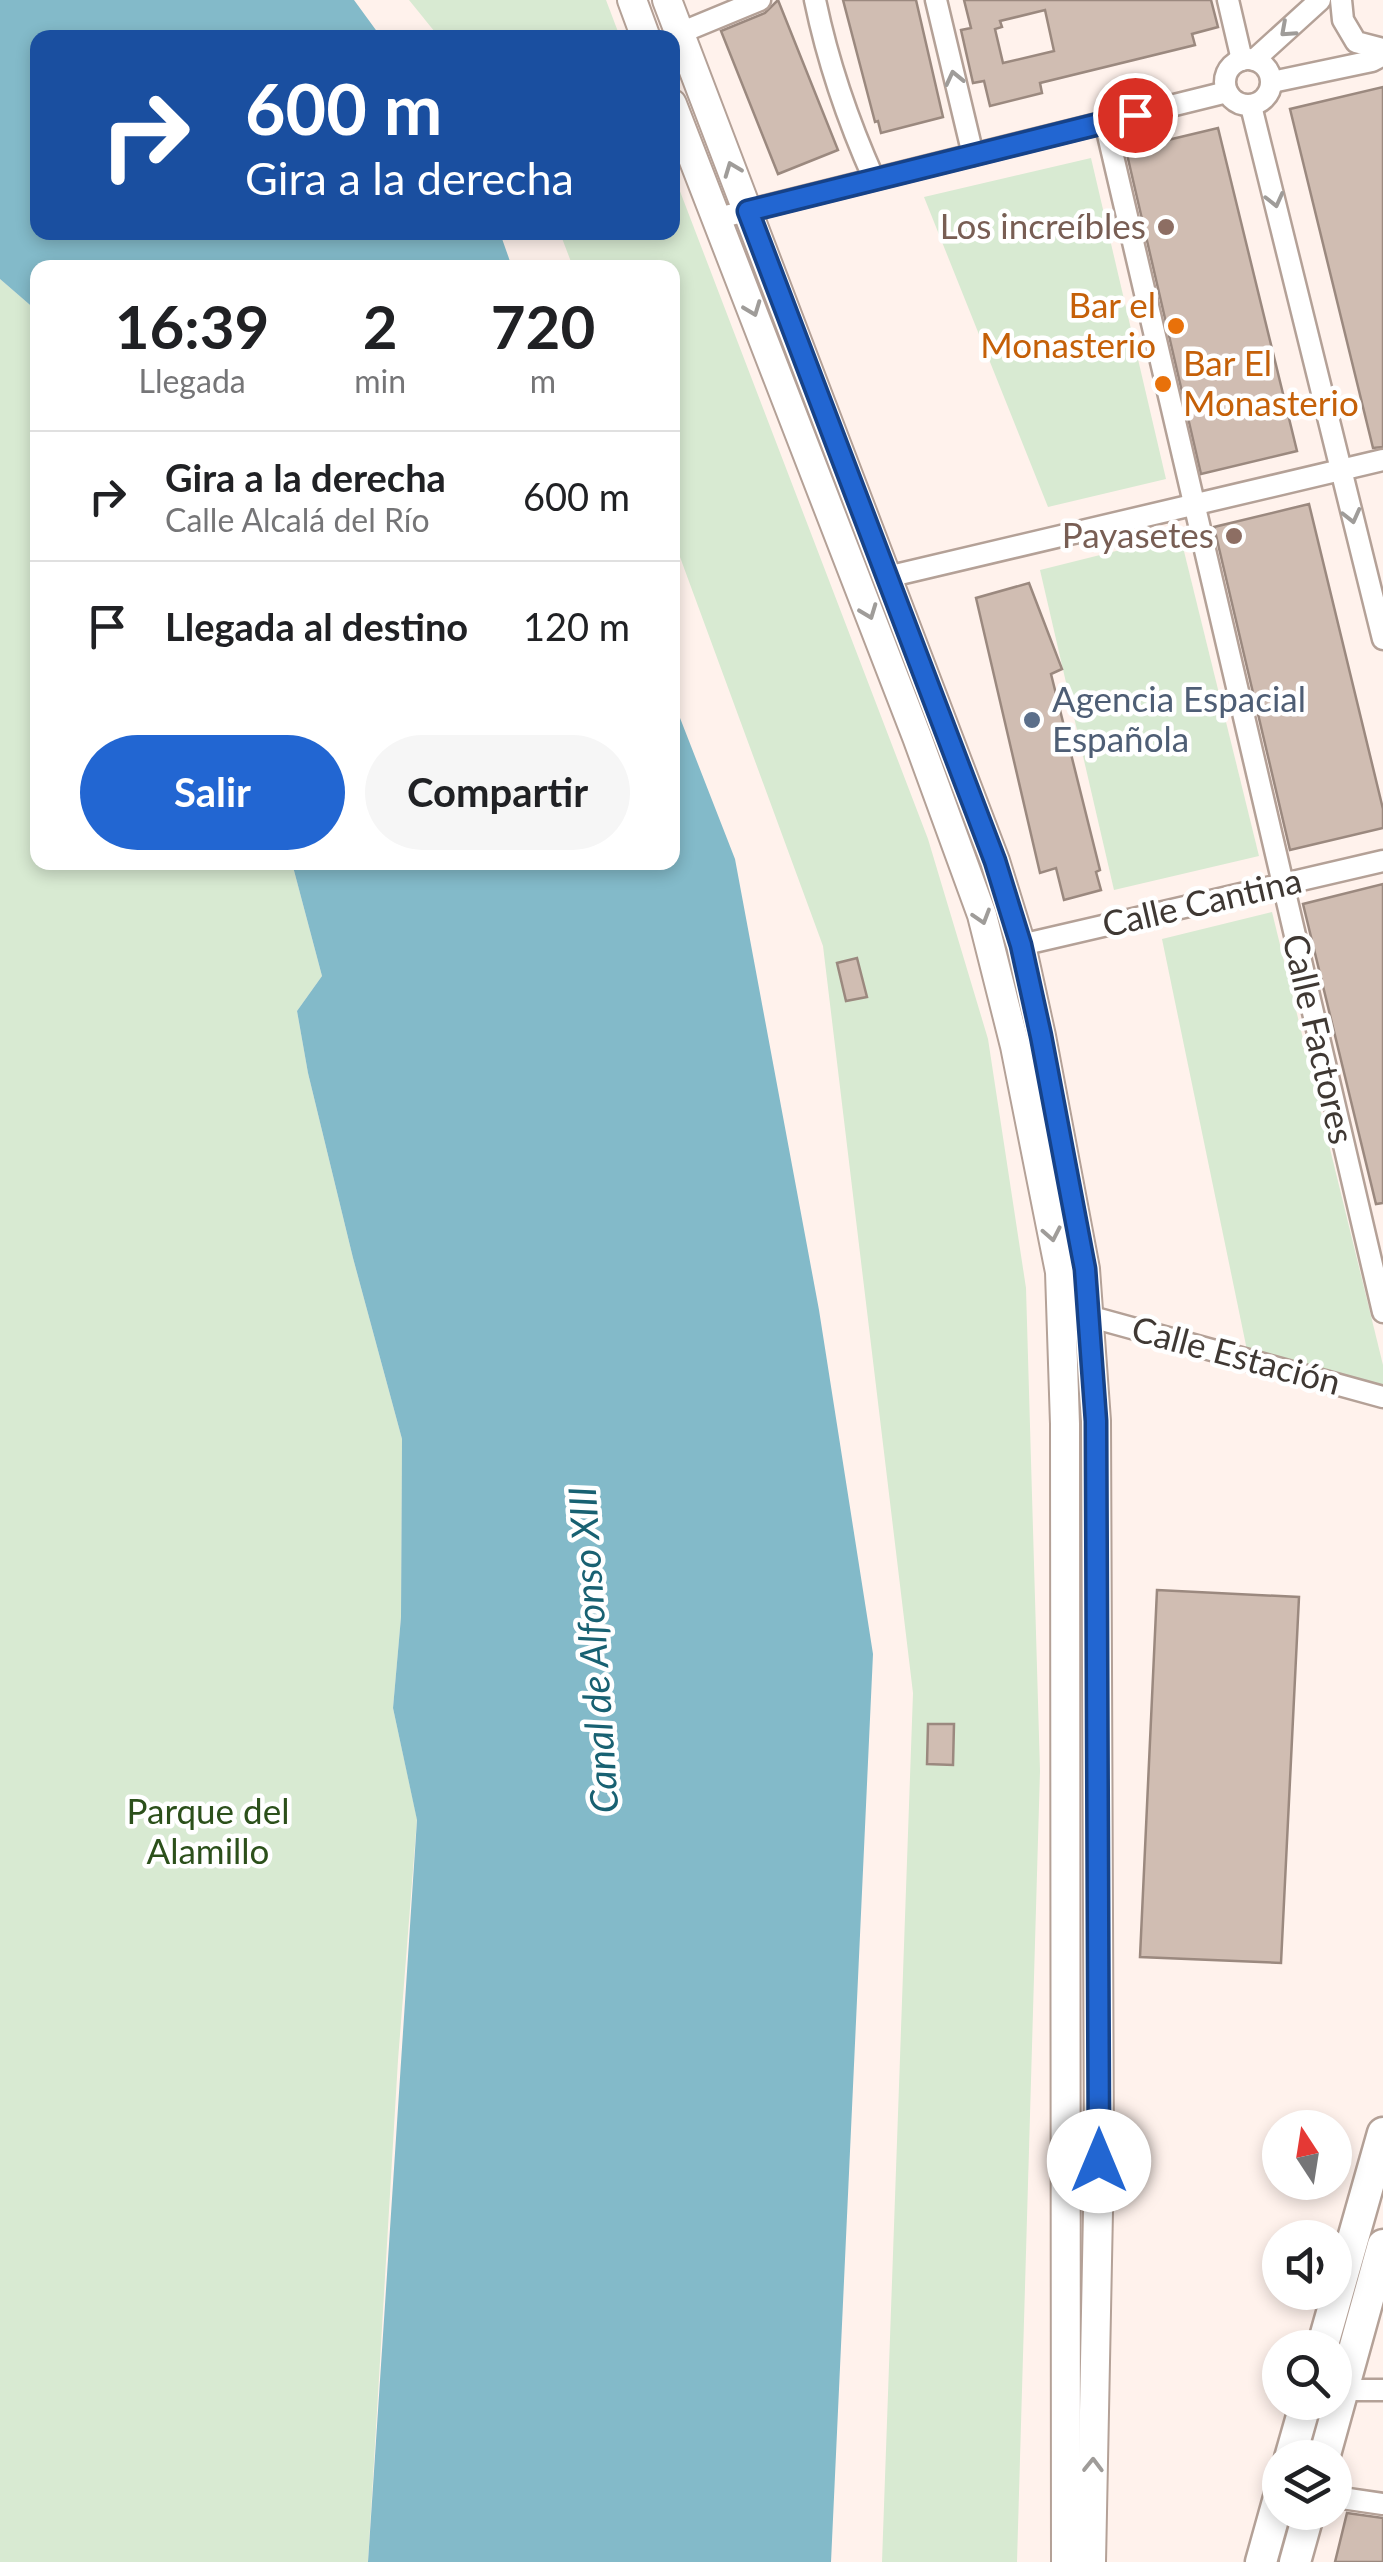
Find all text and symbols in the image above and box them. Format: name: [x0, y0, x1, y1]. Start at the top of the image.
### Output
one-way arrow: [1280, 18, 1299, 36]
text: 600 m: [245, 66, 442, 150]
one-way arrow: [945, 69, 966, 86]
icon: right: [80, 70, 210, 200]
pin: [1093, 73, 1178, 158]
icon: arrive: [1108, 88, 1163, 143]
text: Gira a la derecha: [245, 151, 574, 205]
one-way arrow: [723, 161, 743, 178]
one-way arrow: [1263, 191, 1284, 208]
place label: Los increíbles: [940, 204, 1146, 246]
marker: Los increíbles: [1155, 216, 1177, 238]
place label: Bar el Monasterio: [980, 283, 1156, 365]
text: 16:39: [115, 290, 269, 362]
text: 2: [363, 290, 398, 362]
text: 720: [491, 290, 595, 362]
one-way arrow: [741, 299, 761, 317]
marker: Bar el Monasterio: [1165, 315, 1187, 337]
place label: Bar El Monasterio: [1183, 341, 1359, 423]
text: Llegada: [138, 361, 246, 400]
text: min: [354, 361, 406, 400]
text: m: [530, 361, 556, 400]
marker: Bar El Monasterio: [1152, 373, 1174, 395]
text: Gira a la derecha: [165, 454, 446, 500]
icon: right: [80, 469, 135, 524]
text: 600 m: [523, 473, 630, 519]
text: Calle Alcalá del Río: [165, 500, 430, 539]
one-way arrow: [1340, 507, 1361, 524]
place label: Payasetes: [1062, 513, 1214, 555]
marker: Payasetes: [1223, 525, 1245, 547]
icon: arrive: [80, 599, 135, 654]
text: Llegada al destino: [165, 603, 468, 649]
text: 120 m: [523, 603, 630, 649]
one-way arrow: [858, 603, 878, 620]
place label: Agencia Espacial Española: [1052, 677, 1306, 759]
marker: Agencia Espacial Española: [1021, 709, 1043, 731]
button: Salir: [80, 735, 345, 850]
button: Compartir: [365, 735, 630, 850]
street label: Calle Cantina: [1098, 858, 1305, 944]
one-way arrow: [970, 908, 991, 925]
street label: Calle Factores: [1275, 930, 1364, 1148]
one-way arrow: [1041, 1225, 1062, 1242]
street label: Calle Estación: [1128, 1306, 1345, 1402]
water label: Canal de Alfonso XIII: [558, 1485, 626, 1815]
park label: Parque del Alamillo: [127, 1789, 289, 1871]
position arrow: [1047, 2109, 1151, 2213]
north arrow: [1262, 2110, 1352, 2200]
map controls: [1262, 2110, 1352, 2530]
button: sound: [1262, 2220, 1352, 2310]
button: search: [1262, 2330, 1352, 2420]
button: layers: [1262, 2440, 1352, 2530]
one-way arrow: [1083, 2456, 1104, 2472]

